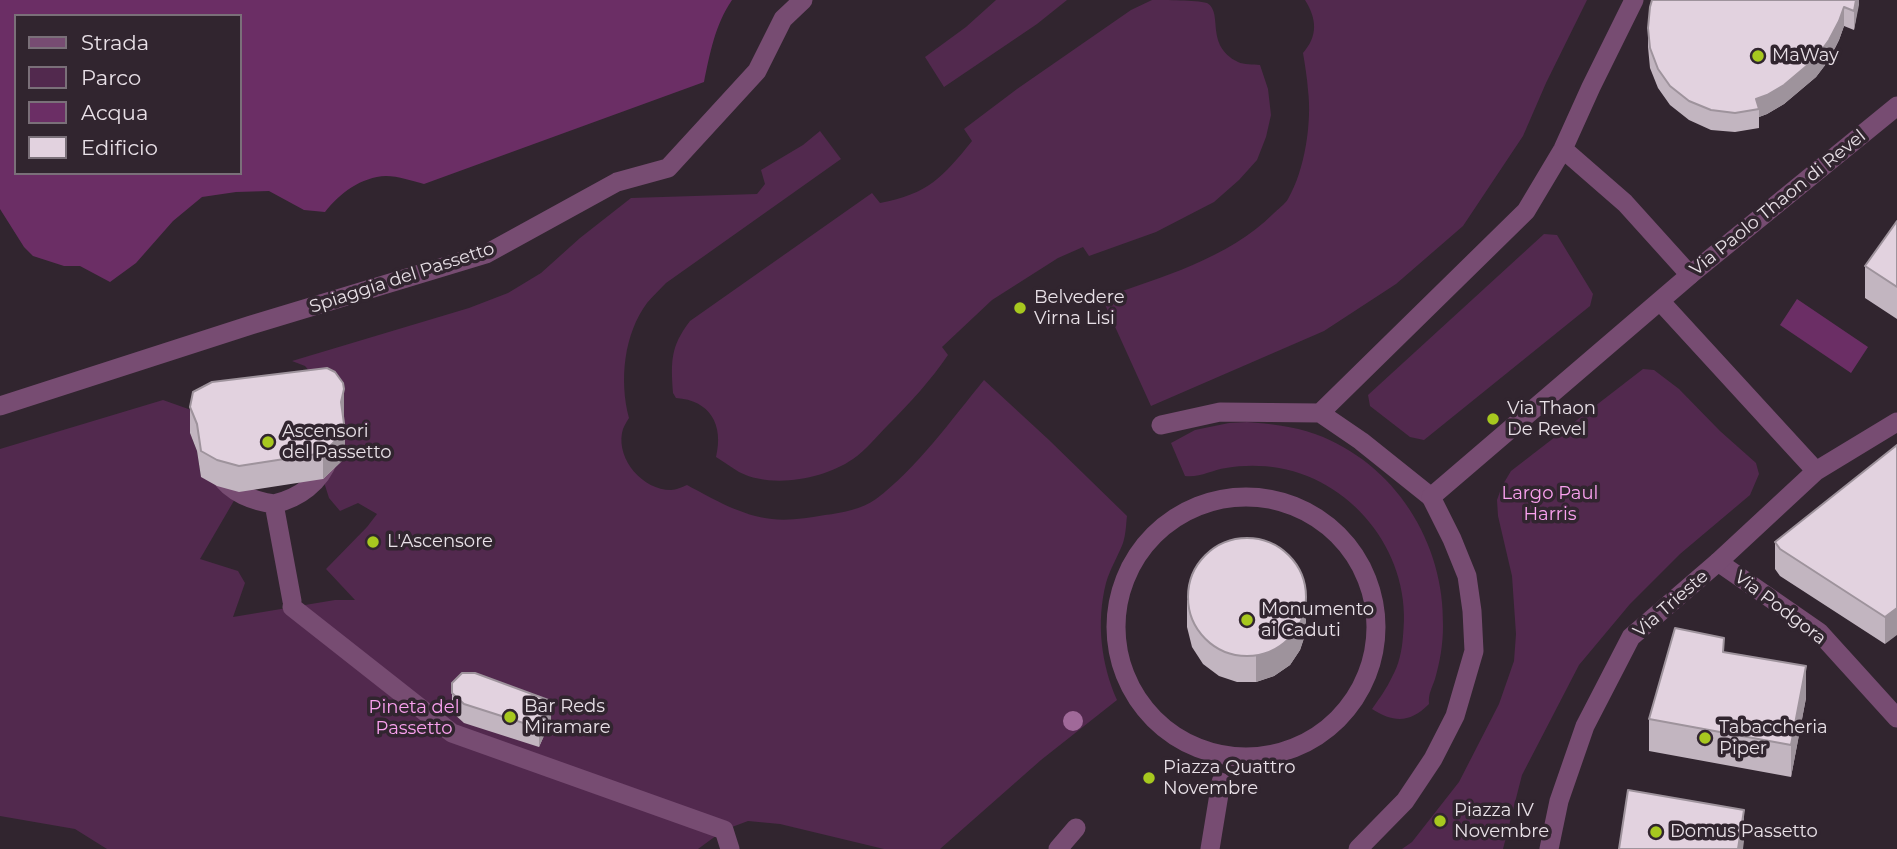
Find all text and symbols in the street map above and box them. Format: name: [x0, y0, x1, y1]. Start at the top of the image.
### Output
legend: [14, 14, 242, 175]
text: Strada: [81, 30, 149, 55]
place label: MaWay: [1772, 45, 1839, 67]
marker: MaWay: [1750, 48, 1766, 64]
text: Parco: [81, 65, 141, 90]
text: Acqua: [81, 100, 148, 125]
street label: Via Paolo Thaon di Revel: [1686, 125, 1870, 281]
text: Edificio: [81, 135, 158, 160]
street label: Spiaggia del Passetto: [307, 238, 497, 318]
place label: Belvedere Virna Lisi: [1034, 287, 1125, 330]
marker: Belvedere Virna Lisi: [1012, 300, 1028, 316]
place label: Via Thaon De Revel: [1507, 398, 1596, 440]
marker: Via Thaon De Revel: [1485, 411, 1501, 427]
place label: Ascensori del Passetto: [282, 421, 392, 464]
marker: Ascensori del Passetto: [260, 434, 276, 450]
park label: Largo Paul Harris: [1502, 483, 1598, 526]
place label: L'Ascensore: [387, 531, 493, 553]
marker: L'Ascensore: [365, 534, 381, 550]
street label: Via Trieste: [1629, 566, 1713, 642]
street label: Via Podgora: [1730, 566, 1830, 650]
place label: Monumento ai Caduti: [1261, 599, 1374, 642]
marker: Monumento ai Caduti: [1239, 612, 1255, 628]
place label: Bar Reds Miramare: [524, 696, 611, 738]
park label: Pineta del Passetto: [368, 697, 460, 740]
marker: Bar Reds Miramare: [502, 709, 518, 725]
place label: Tabaccheria Piper: [1719, 717, 1828, 760]
marker: Tabaccheria Piper: [1697, 730, 1713, 746]
place label: Piazza Quattro Novembre: [1163, 757, 1296, 800]
marker: Piazza Quattro Novembre: [1141, 770, 1157, 786]
place label: Piazza IV Novembre: [1454, 800, 1549, 842]
marker: Piazza IV Novembre: [1432, 813, 1448, 829]
place label: Domus Passetto: [1670, 821, 1818, 843]
marker: Domus Passetto: [1648, 824, 1664, 840]

